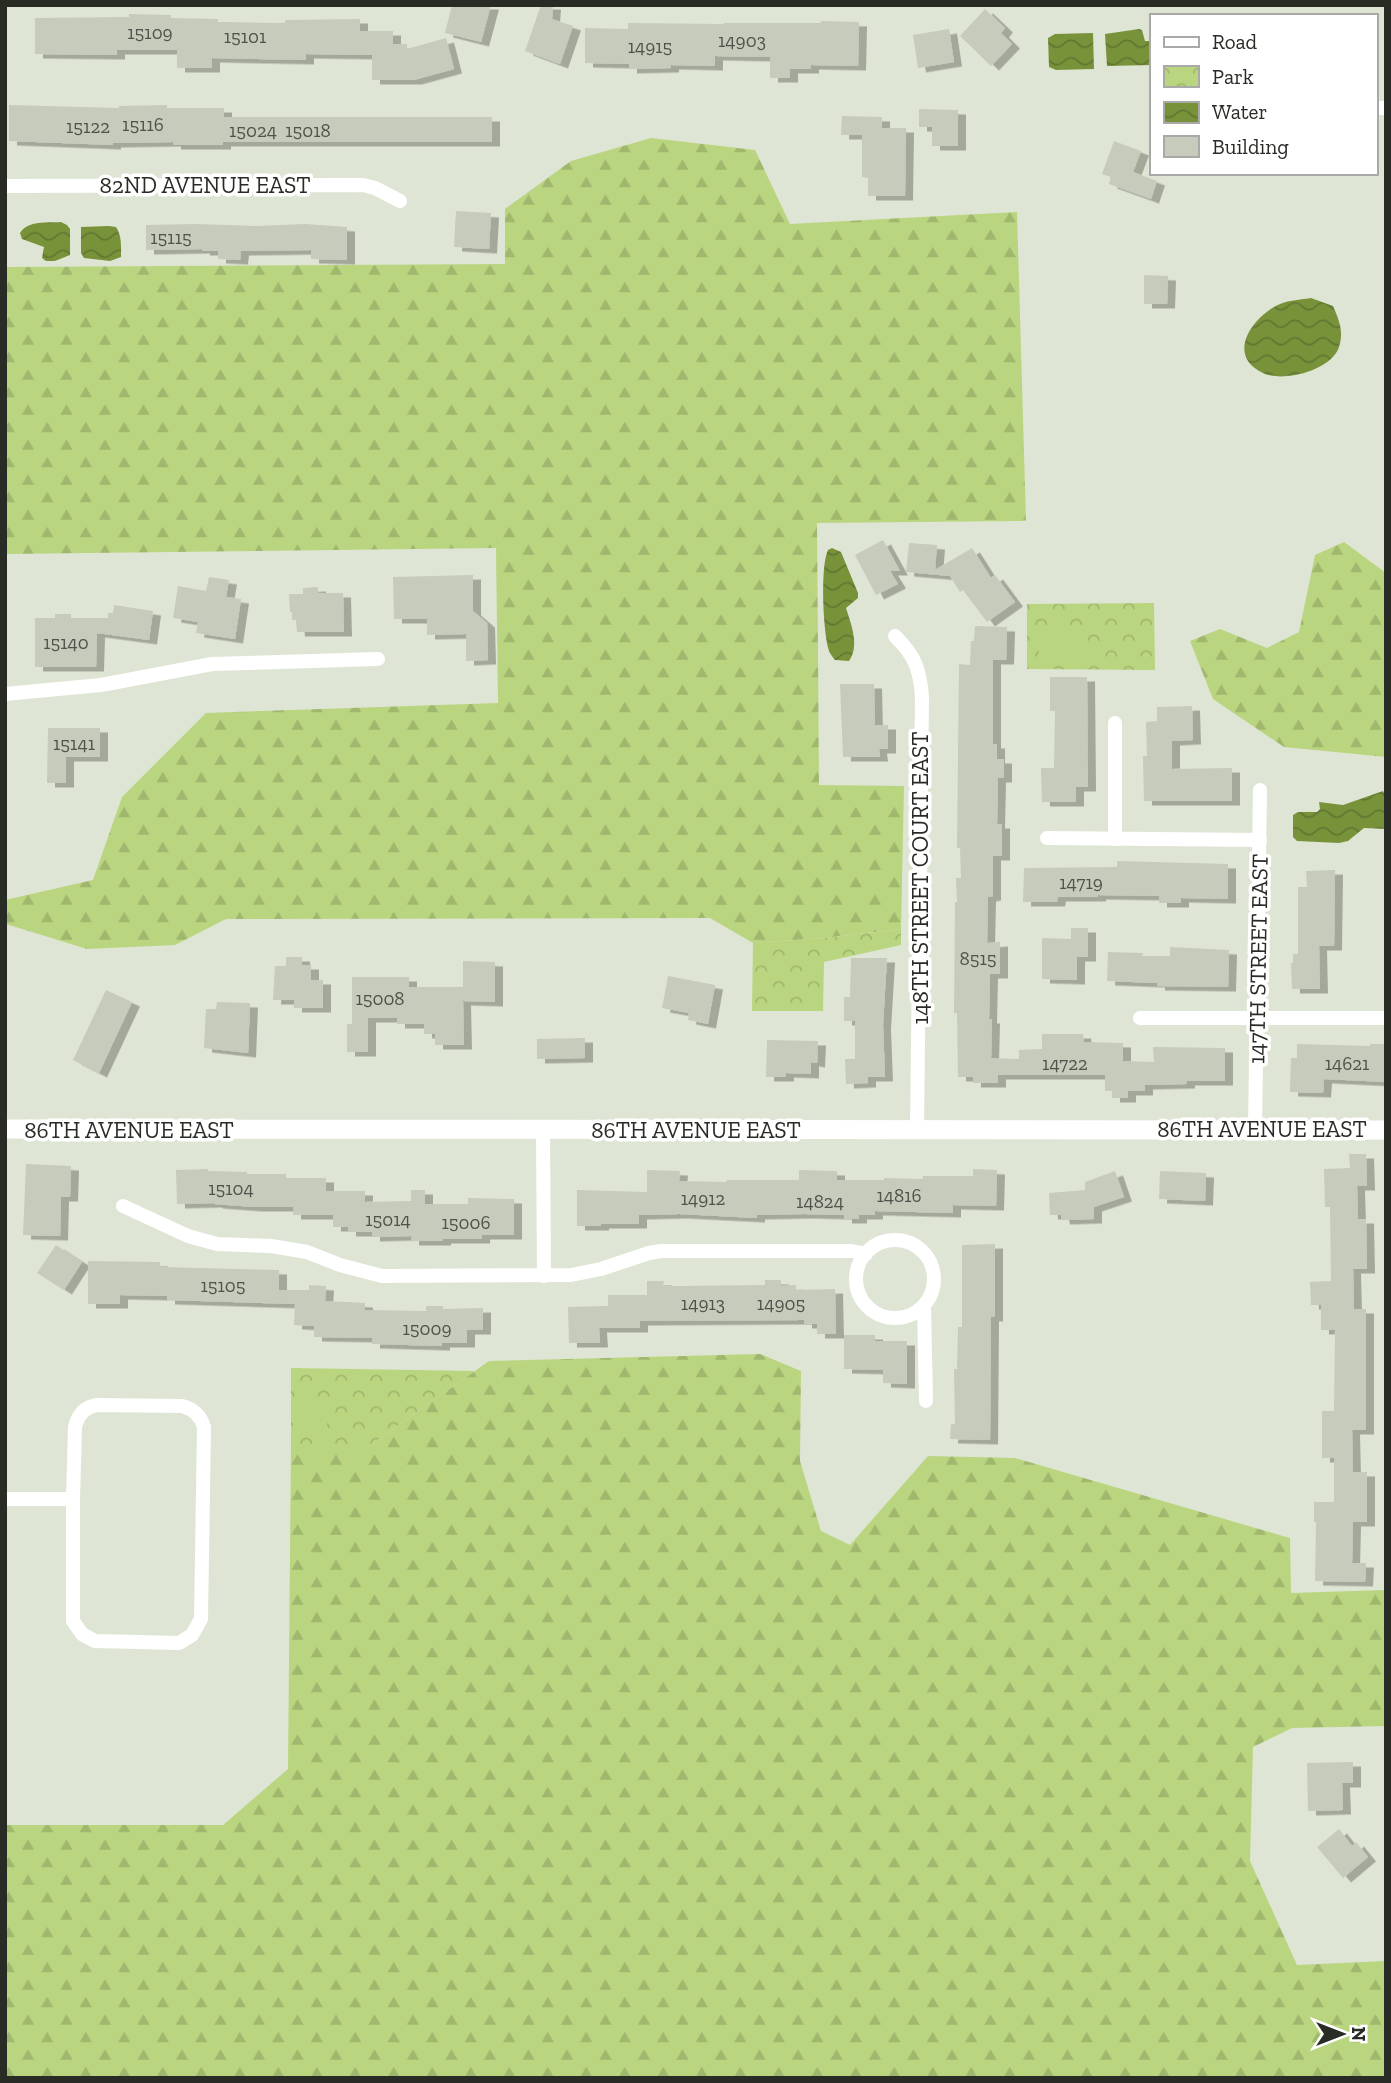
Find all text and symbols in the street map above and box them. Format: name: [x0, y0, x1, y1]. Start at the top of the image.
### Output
legend: [1150, 14, 1377, 175]
house number: 15109: [127, 21, 173, 44]
house number: 15101: [224, 25, 266, 48]
house number: 14903: [718, 29, 766, 52]
text: Road: [1212, 29, 1258, 54]
house number: 14915: [628, 35, 672, 58]
text: Park: [1212, 64, 1254, 89]
text: Water: [1212, 99, 1267, 124]
house number: 15116: [122, 113, 164, 136]
house number: 15122: [66, 115, 110, 138]
house number: 15024: [229, 119, 277, 142]
house number: 15018: [285, 119, 331, 142]
text: Building: [1212, 134, 1289, 159]
street label: 82ND AVENUE EAST: [100, 171, 310, 199]
house number: 15115: [150, 226, 192, 249]
house number: 15140: [43, 631, 89, 654]
street label: 148TH STREET COURT EAST: [906, 731, 934, 1025]
house number: 15141: [53, 732, 95, 755]
street label: 147TH STREET EAST: [1242, 854, 1274, 1064]
house number: 14719: [1059, 871, 1103, 894]
house number: 8515: [960, 947, 997, 970]
house number: 15008: [355, 987, 405, 1010]
house number: 14722: [1042, 1052, 1088, 1075]
house number: 14621: [1325, 1052, 1369, 1075]
street label: 86TH AVENUE EAST: [1157, 1115, 1367, 1143]
street label: 86TH AVENUE EAST: [24, 1116, 234, 1144]
street label: 86TH AVENUE EAST: [591, 1116, 801, 1144]
house number: 15104: [208, 1177, 254, 1200]
house number: 14816: [876, 1184, 922, 1207]
house number: 14912: [681, 1187, 725, 1210]
house number: 14824: [796, 1190, 844, 1213]
house number: 15014: [365, 1208, 411, 1231]
house number: 15006: [441, 1211, 491, 1234]
house number: 15105: [200, 1274, 246, 1297]
house number: 14913: [681, 1292, 725, 1315]
house number: 14905: [757, 1292, 805, 1315]
house number: 15009: [402, 1317, 452, 1340]
north arrow: [1307, 1999, 1377, 2069]
text: N: [1347, 2027, 1370, 2041]

